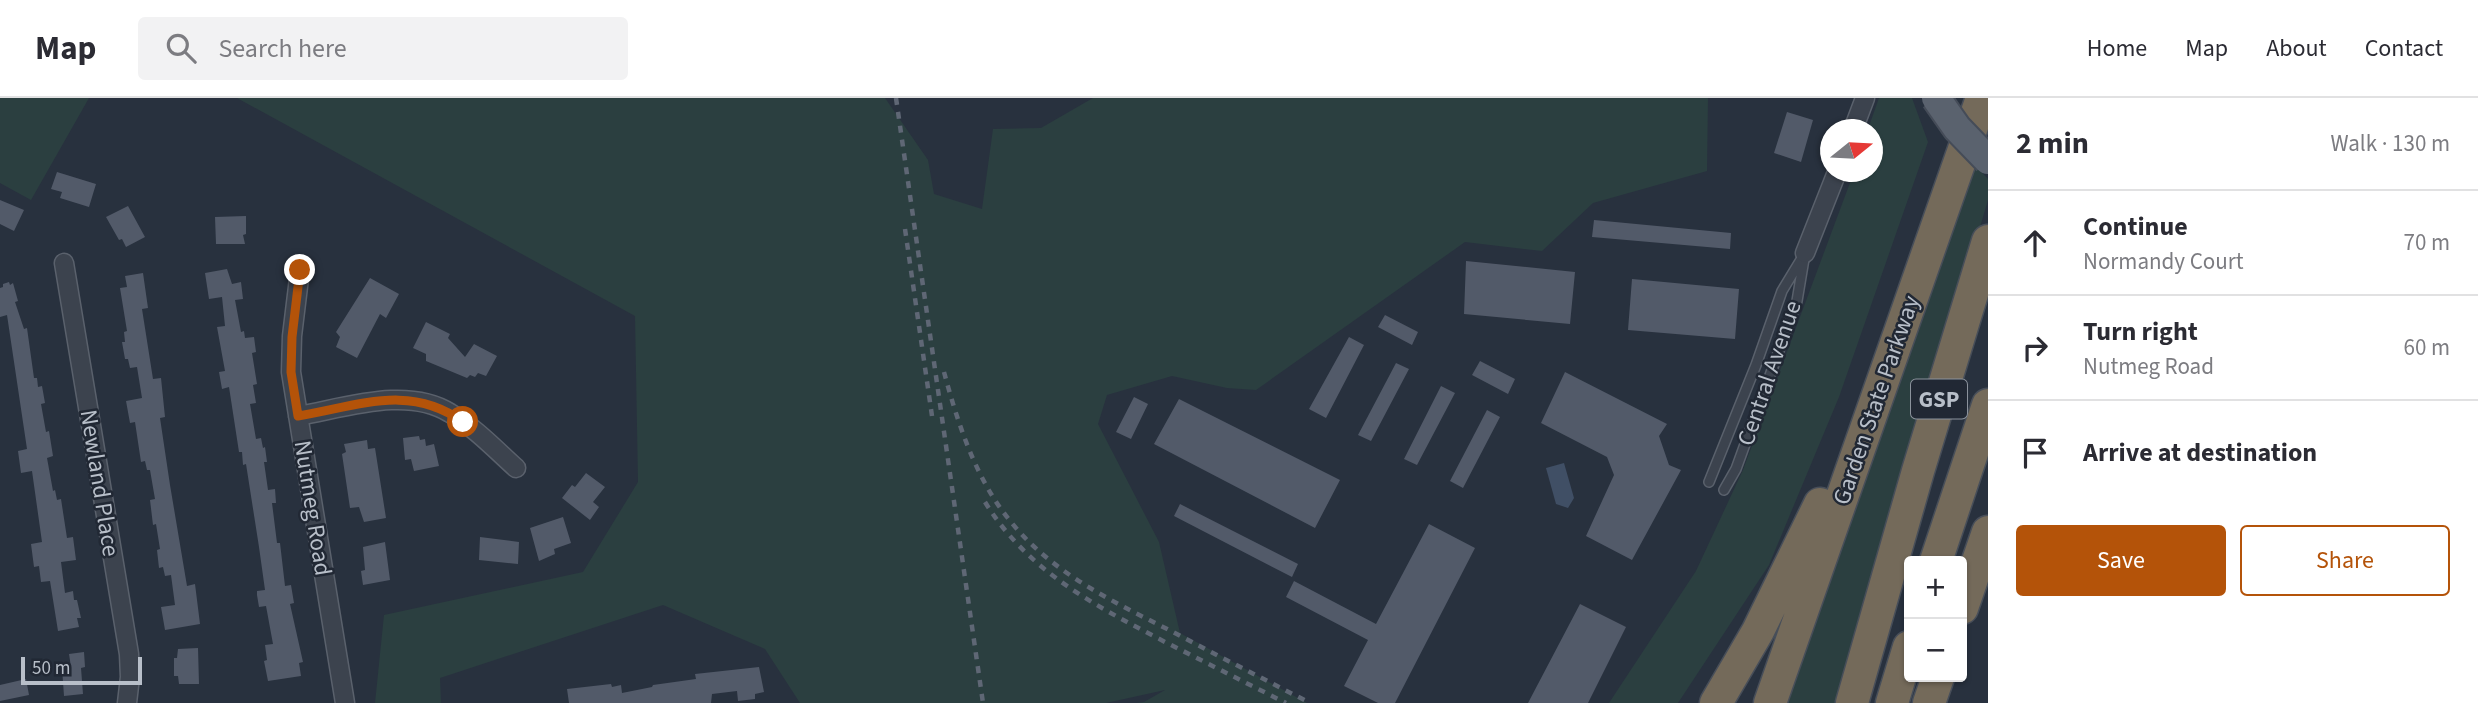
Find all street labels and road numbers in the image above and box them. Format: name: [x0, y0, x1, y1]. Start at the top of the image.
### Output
street label: Garden State Parkway: [1824, 291, 1929, 510]
street label: Central Avenue: [1728, 296, 1811, 451]
road number: GSP: [1911, 380, 1967, 418]
street label: Newland Place: [71, 407, 128, 559]
street label: Nutmeg Road: [285, 438, 340, 578]

